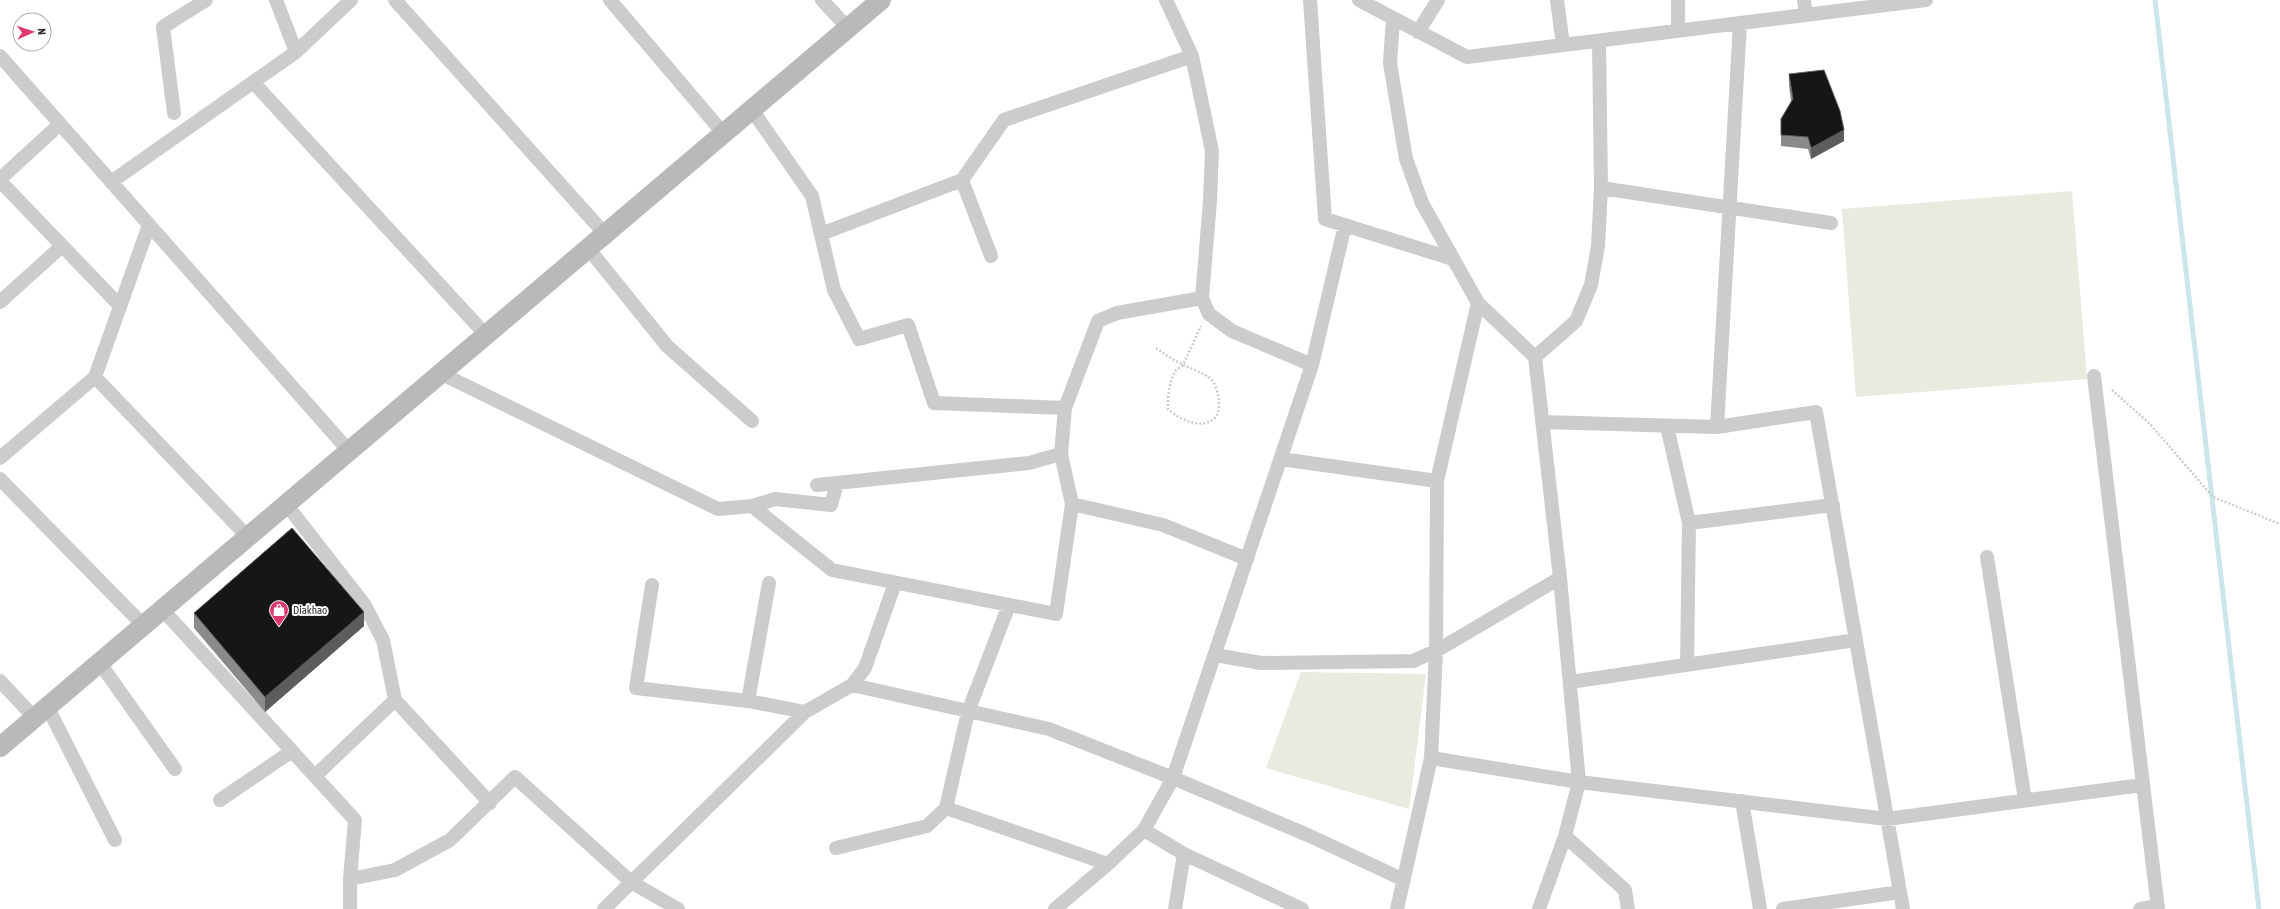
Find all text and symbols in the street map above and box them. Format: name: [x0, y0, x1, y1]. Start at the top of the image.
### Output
north arrow: [12, 12, 52, 52]
text: N: [36, 28, 48, 35]
shop icon: Diakhao: [268, 599, 290, 627]
place label: Diakhao: [293, 604, 327, 616]

